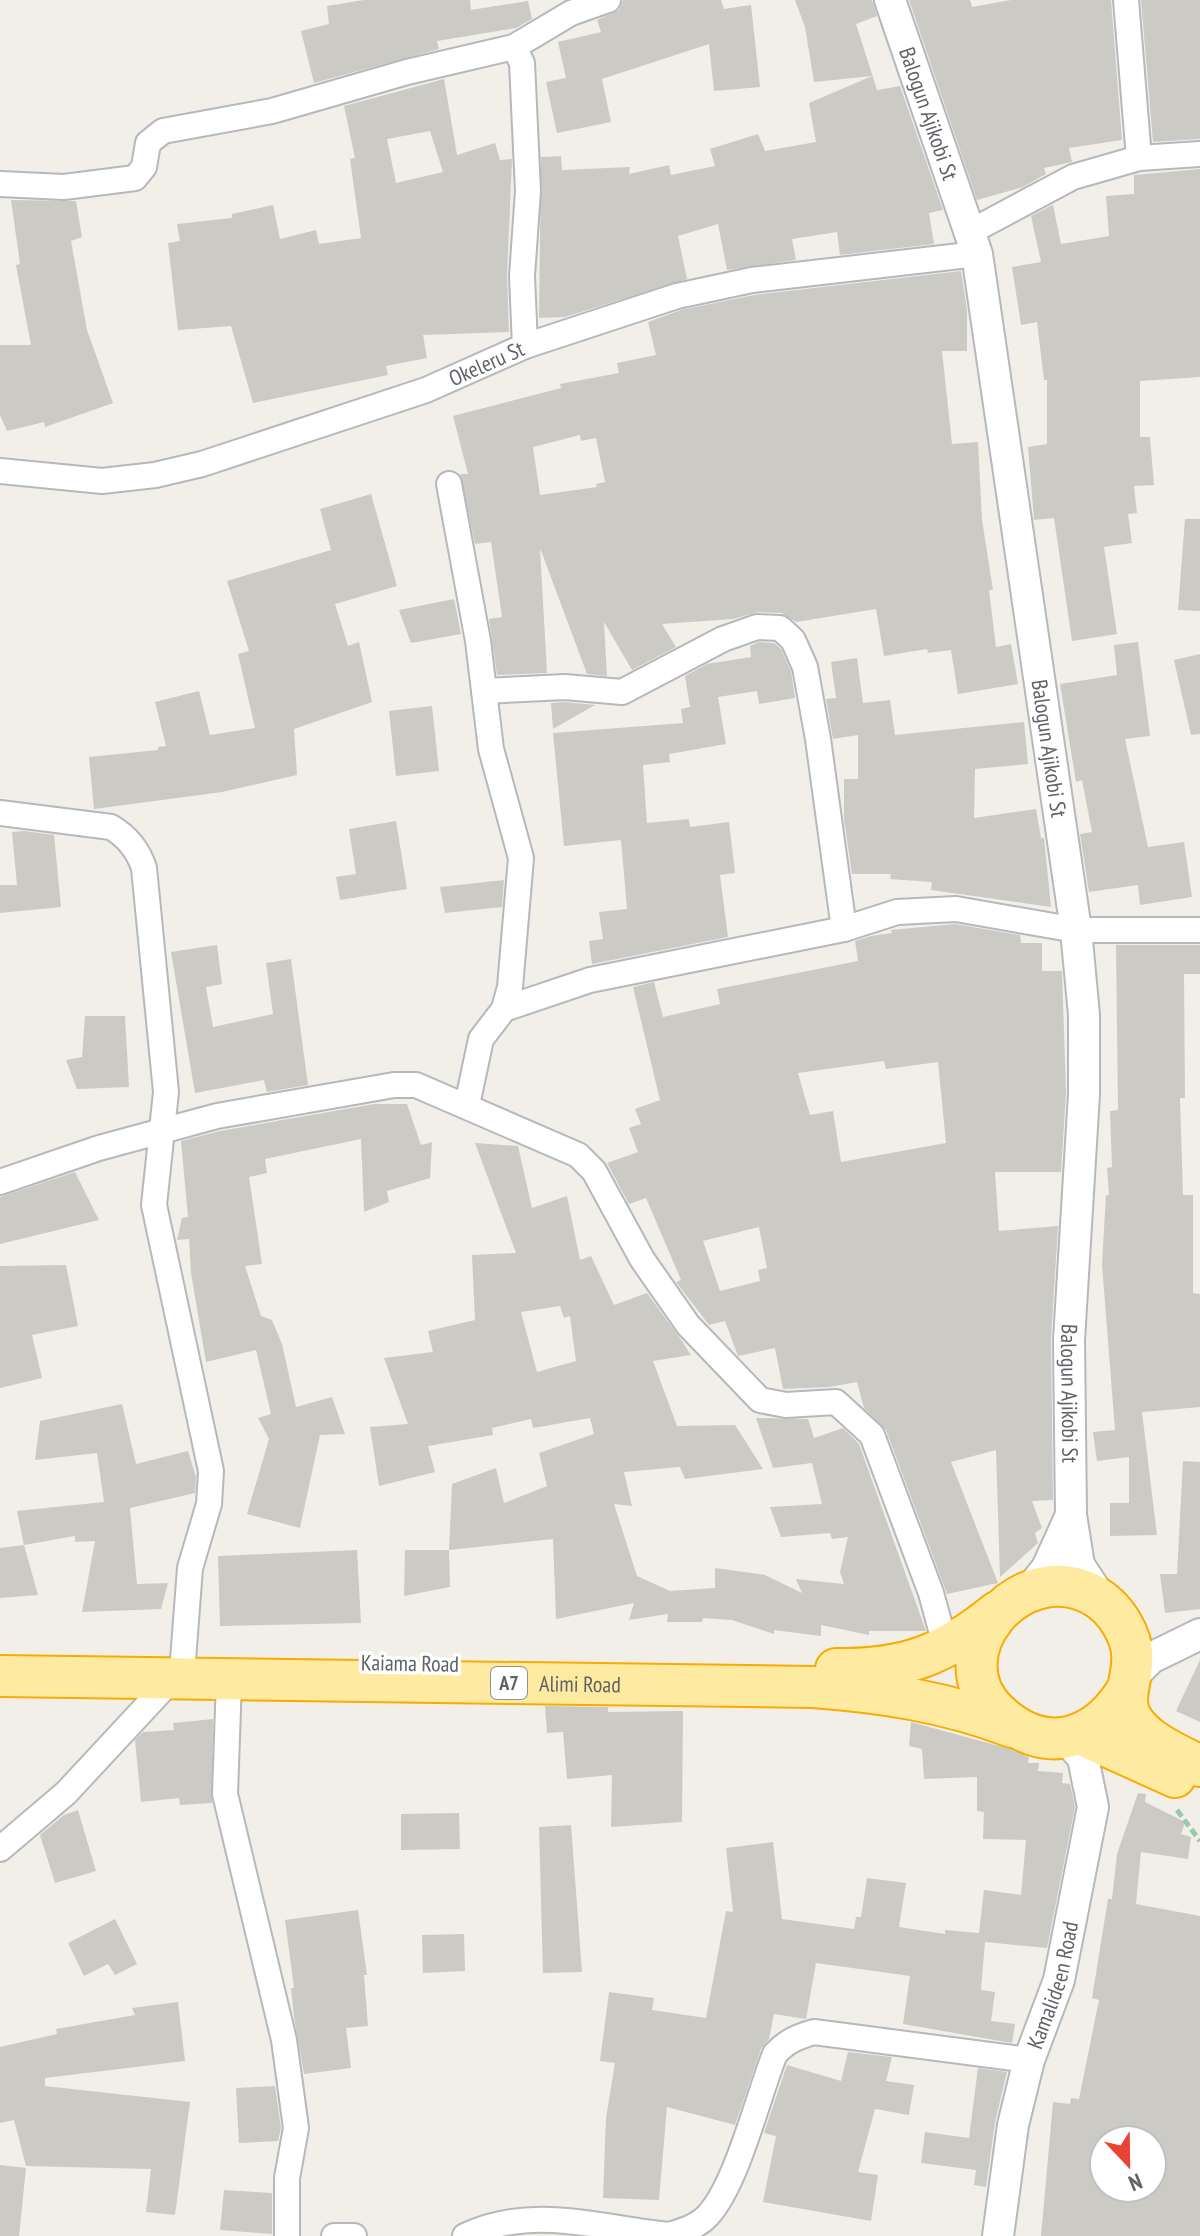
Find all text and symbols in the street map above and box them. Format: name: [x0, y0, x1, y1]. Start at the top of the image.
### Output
street label: Balogun Ajikobi St: [893, 43, 965, 184]
street label: Okeleru St: [444, 334, 528, 392]
street label: Balogun Ajikobi St: [1025, 677, 1073, 819]
street label: Balogun Ajikobi St: [1055, 1323, 1084, 1463]
street label: Kaiama Road: [361, 1648, 459, 1678]
road number: A7: [491, 1667, 527, 1699]
street label: Alimi Road: [539, 1669, 621, 1698]
street label: Kamalideen Road: [1021, 1919, 1084, 2053]
north arrow: [1088, 2124, 1168, 2204]
text: N: [1125, 2167, 1146, 2198]

